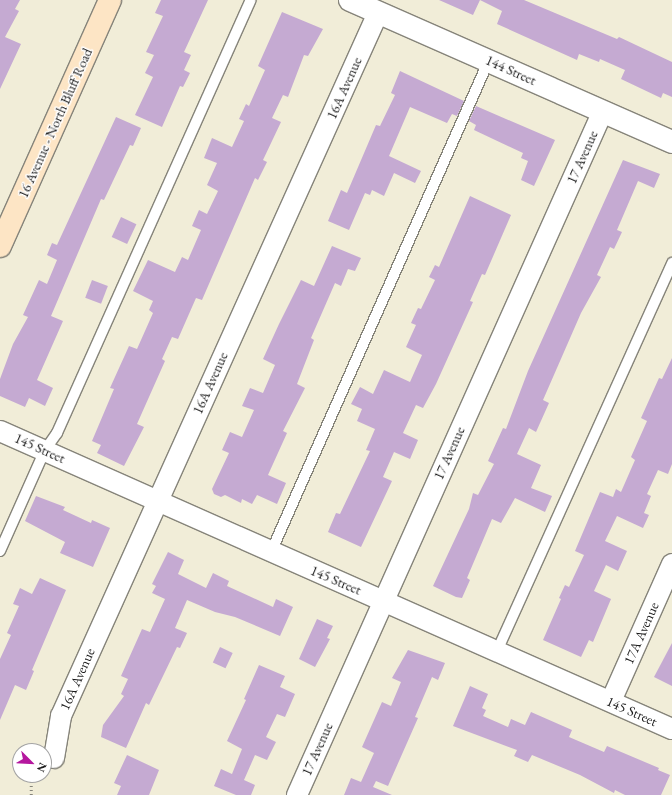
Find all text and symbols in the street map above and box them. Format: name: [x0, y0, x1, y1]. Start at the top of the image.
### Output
street label: 16 Avenue - North Bluff Road: [14, 46, 96, 200]
street label: 144 Street: [483, 51, 539, 89]
street label: 16A Avenue: [323, 54, 365, 122]
street label: 17 Avenue: [563, 128, 601, 186]
street label: 16A Avenue: [189, 349, 231, 417]
street label: 17 Avenue: [430, 424, 468, 482]
street label: 145 Street: [12, 429, 68, 467]
street label: 145 Street: [308, 562, 364, 598]
street label: 17A Avenue: [620, 599, 662, 667]
street label: 16A Avenue: [56, 645, 98, 713]
street label: 145 Street: [604, 692, 660, 730]
street label: 17 Avenue: [298, 720, 336, 778]
north arrow: [12, 743, 52, 783]
text: N: [34, 761, 50, 774]

